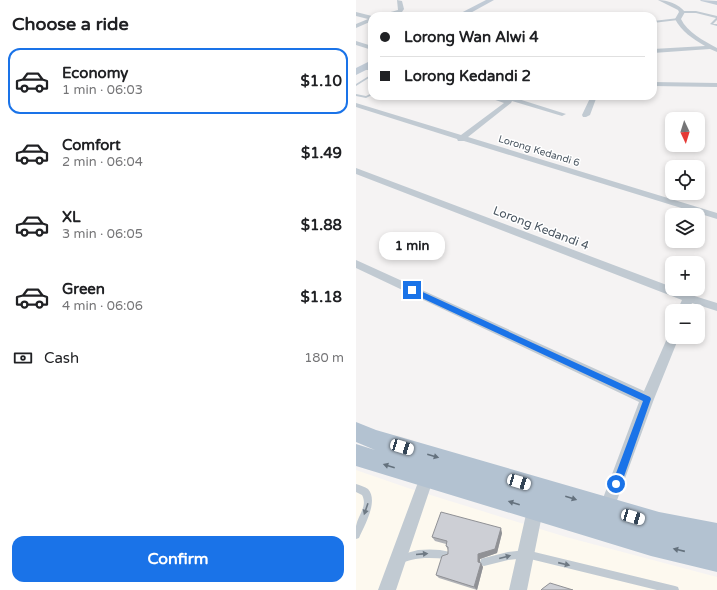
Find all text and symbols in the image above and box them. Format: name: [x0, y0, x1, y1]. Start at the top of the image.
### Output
text: Choose a ride: [12, 13, 129, 35]
text: Lorong Wan Alwi 4: [404, 28, 539, 46]
icon: car: [14, 63, 50, 99]
text: Economy: [62, 64, 128, 82]
text: Lorong Kedandi 2: [404, 67, 531, 85]
text: $1.10: [301, 72, 342, 90]
text: 1 min · 06:03: [62, 82, 143, 98]
north arrow: [665, 112, 705, 152]
map controls: [665, 112, 705, 344]
street label: Lorong Kedandi 6: [497, 133, 581, 169]
icon: car: [14, 135, 50, 171]
text: Comfort: [62, 136, 121, 154]
text: $1.49: [301, 144, 342, 162]
text: 2 min · 06:04: [62, 154, 143, 170]
button: locate: [665, 160, 705, 200]
street label: Lorong Kedandi 4: [491, 203, 591, 253]
icon: car: [14, 207, 50, 243]
text: XL: [62, 208, 81, 226]
button: layers: [665, 208, 705, 248]
text: $1.88: [301, 216, 342, 234]
text: 3 min · 06:05: [62, 226, 143, 242]
callout: 1 min: [379, 232, 445, 260]
text: 1 min: [395, 238, 429, 254]
button: +: [665, 256, 705, 296]
icon: car: [14, 279, 50, 315]
text: Green: [62, 280, 105, 298]
route end: [403, 281, 421, 299]
text: $1.18: [301, 288, 342, 306]
text: 4 min · 06:06: [62, 298, 143, 314]
button: −: [665, 304, 705, 344]
icon: cash: [12, 347, 34, 369]
text: Cash: [44, 349, 79, 367]
text: 180 m: [304, 350, 344, 366]
car: [389, 438, 415, 456]
one-way arrow: [427, 453, 439, 459]
one-way arrow: [383, 463, 395, 469]
car: [506, 473, 532, 491]
route start: [607, 475, 625, 493]
one-way arrow: [565, 495, 577, 501]
one-way arrow: [507, 500, 519, 506]
one-way arrow: [363, 503, 369, 515]
car: [620, 508, 646, 526]
button: Confirm: [12, 536, 344, 582]
one-way arrow: [673, 547, 685, 553]
one-way arrow: [416, 551, 428, 558]
one-way arrow: [499, 554, 511, 560]
one-way arrow: [558, 561, 570, 567]

